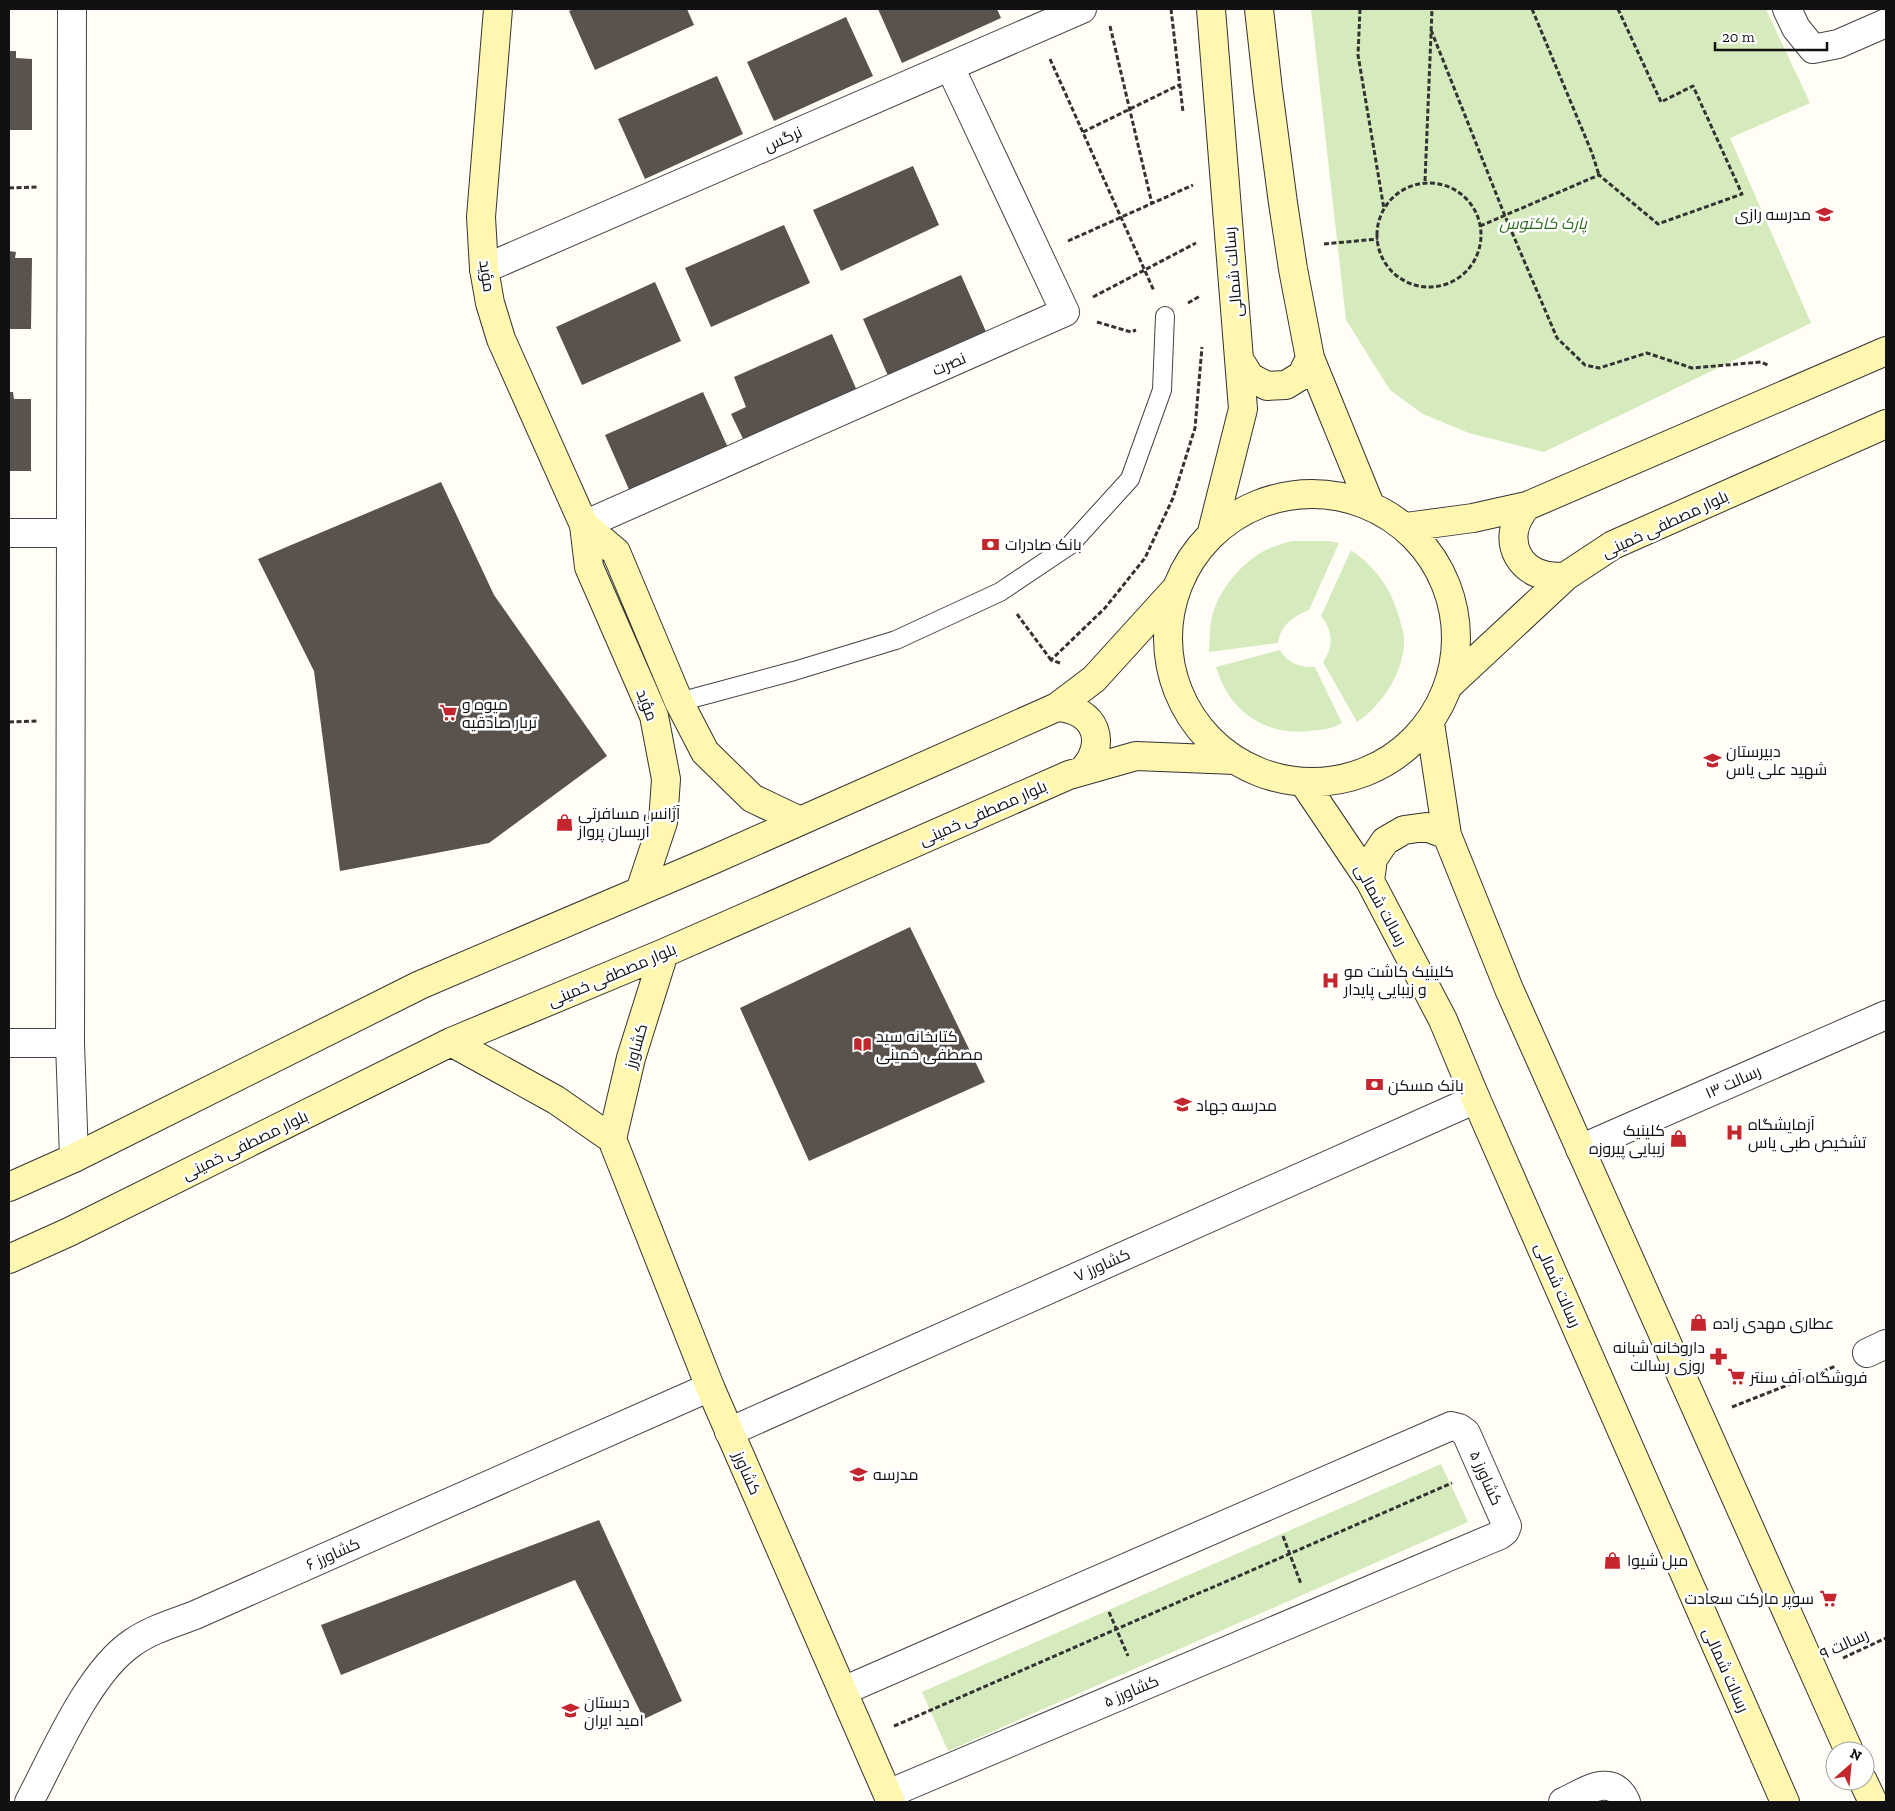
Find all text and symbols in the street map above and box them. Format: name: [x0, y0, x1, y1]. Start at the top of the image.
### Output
scale bar: [1715, 20, 1828, 52]
text: 20 m: [1722, 28, 1755, 46]
street label: نرگس: [761, 122, 805, 157]
school or university icon: مدرسه رازی: [1815, 204, 1835, 224]
place label: مدرسه رازی: [1735, 205, 1811, 225]
park label: پارک کاکتوس: [1499, 214, 1587, 234]
street label: رسالت شمالی: [1220, 226, 1247, 318]
street label: مؤید: [475, 259, 499, 293]
street label: نصرت: [929, 348, 969, 380]
street label: بلوار مصطفی خمینی: [1599, 486, 1732, 563]
bank icon: بانک صادرات: [981, 534, 1001, 554]
place label: بانک صادرات: [1005, 535, 1082, 554]
street label: مؤید: [632, 686, 662, 724]
place label: میوه و تربار صادقیه: [462, 695, 538, 732]
supermarket icon: میوه و تربار صادقیه: [438, 703, 458, 723]
place label: دبیرستان شهید علی یاس: [1726, 742, 1827, 780]
school or university icon: دبیرستان شهید علی یاس: [1702, 750, 1722, 770]
street label: بلوار مصطفی خمینی: [916, 776, 1050, 851]
place label: آژانس مسافرتی آریسان پرواز: [577, 804, 681, 843]
shop icon: آژانس مسافرتی آریسان پرواز: [554, 812, 574, 832]
street label: رسالت شمالی: [1350, 861, 1411, 950]
street label: بلوار مصطفی خمینی: [545, 939, 679, 1012]
place label: کلینیک کاشت مو و زیبایی پایدار: [1343, 962, 1454, 1001]
hospital icon: کلینیک کاشت مو و زیبایی پایدار: [1320, 970, 1340, 990]
street label: کشاورز: [620, 1021, 651, 1072]
place label: کتابخانه سید مصطفی خمینی: [876, 1027, 983, 1065]
library icon: کتابخانه سید مصطفی خمینی: [852, 1035, 872, 1055]
street label: رسالت ۱۳: [1702, 1061, 1764, 1103]
bank icon: بانک مسکن: [1364, 1075, 1384, 1095]
place label: بانک مسکن: [1388, 1076, 1464, 1096]
school or university icon: مدرسه جهاد: [1172, 1095, 1192, 1115]
place label: مدرسه جهاد: [1196, 1096, 1277, 1116]
street label: بلوار مصطفی خمینی: [179, 1106, 311, 1185]
place label: آزمایشگاه تشخیص طبی یاس: [1748, 1115, 1867, 1153]
place label: کلینیک زیبایی پیروزه: [1589, 1121, 1665, 1160]
hospital icon: آزمایشگاه تشخیص طبی یاس: [1724, 1123, 1744, 1143]
shop icon: کلینیک زیبایی پیروزه: [1669, 1129, 1689, 1149]
street label: رسالت شمالی: [1530, 1240, 1585, 1331]
street label: کشاورز ۷: [1071, 1244, 1133, 1286]
shop icon: عطاری مهدی زاده: [1689, 1313, 1709, 1333]
place label: عطاری مهدی زاده: [1713, 1314, 1834, 1334]
place label: داروخانه شبانه روزی رسالت: [1613, 1338, 1705, 1376]
pharmacy icon: داروخانه شبانه روزی رسالت: [1709, 1346, 1729, 1366]
supermarket icon: فروشگاه آف سنتر: [1726, 1367, 1746, 1387]
place label: فروشگاه آف سنتر: [1749, 1368, 1867, 1387]
street label: کشاورز: [729, 1447, 765, 1498]
street label: کشاورز ۵: [1466, 1448, 1506, 1508]
school or university icon: مدرسه: [849, 1464, 869, 1484]
place label: مدرسه: [873, 1465, 919, 1484]
street label: کشاورز ۶: [303, 1534, 363, 1574]
shop icon: مبل شیوا: [1603, 1550, 1623, 1570]
place label: مبل شیوا: [1627, 1551, 1688, 1571]
supermarket icon: سوپر مارکت سعادت: [1818, 1588, 1838, 1608]
place label: سوپر مارکت سعادت: [1684, 1589, 1814, 1610]
street label: رسالت ۹: [1817, 1624, 1871, 1664]
street label: رسالت شمالی: [1698, 1625, 1753, 1716]
street label: کشاورز ۵: [1101, 1671, 1161, 1711]
place label: دبستان امید ایران: [584, 1693, 644, 1731]
school or university icon: دبستان امید ایران: [560, 1701, 580, 1721]
north arrow: [1825, 1741, 1875, 1791]
text: N: [1847, 1745, 1865, 1765]

